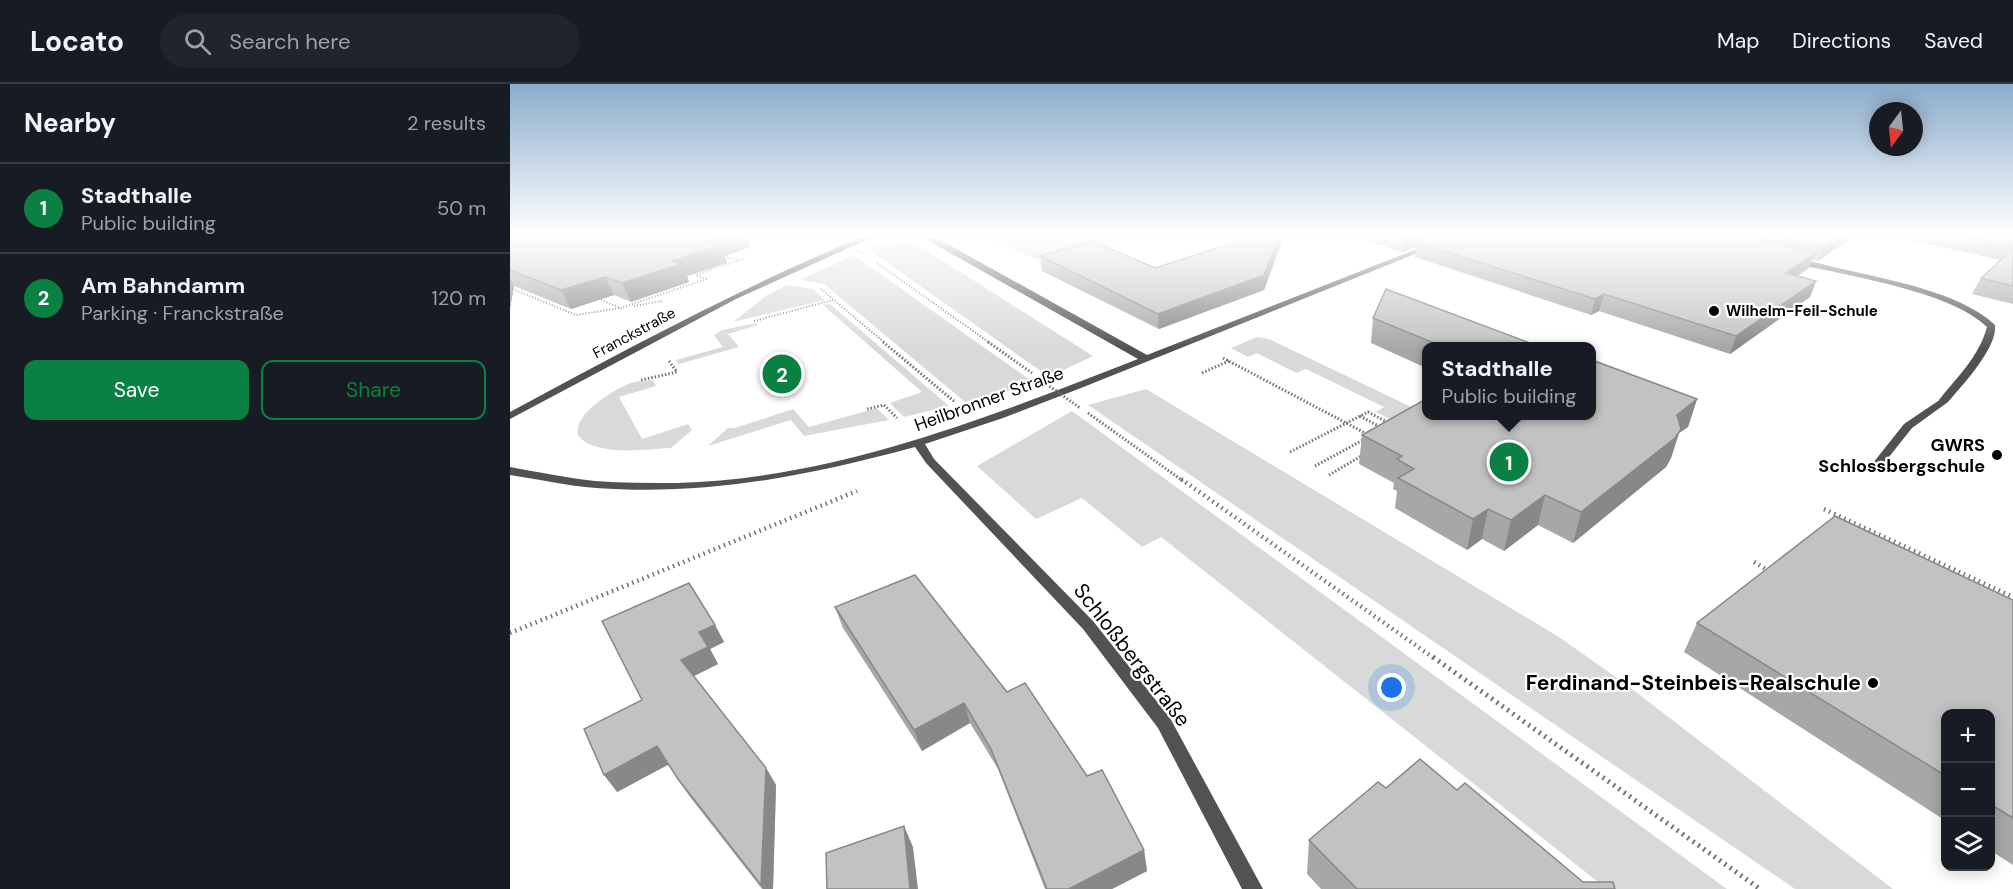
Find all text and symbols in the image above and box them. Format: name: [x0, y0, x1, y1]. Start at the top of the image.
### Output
search box: [160, 14, 580, 68]
text: Locato: [30, 23, 124, 60]
icon: search: [181, 25, 214, 58]
text: Search here: [229, 27, 351, 56]
text: Map: [1717, 27, 1759, 55]
text: Directions: [1792, 27, 1891, 55]
text: Saved: [1924, 27, 1983, 55]
north arrow: [1869, 102, 1923, 156]
text: Nearby: [24, 106, 116, 140]
text: 2 results: [407, 110, 486, 136]
text: Stadthalle: [81, 181, 192, 210]
text: 1: [40, 195, 47, 221]
text: 50 m: [437, 195, 486, 221]
text: Public building: [81, 210, 216, 236]
text: Am Bahndamm: [81, 271, 245, 300]
text: 2: [38, 285, 49, 311]
text: 120 m: [432, 285, 486, 311]
text: Parking · Franckstraße: [81, 300, 284, 326]
place label: Wilhelm-Feil-Schule: [1726, 301, 1878, 321]
street label: Franckstraße: [589, 303, 679, 363]
marker: Wilhelm-Feil-Schule: [1707, 304, 1721, 318]
popup: [1422, 342, 1596, 420]
pin: 2: [762, 352, 802, 396]
text: Stadthalle: [1442, 354, 1553, 383]
button: Save: [24, 360, 249, 420]
button: Share: [261, 360, 486, 420]
street label: Heilbronner Straße: [911, 361, 1067, 437]
text: Public building: [1442, 383, 1576, 409]
place label: GWRS Schlossbergschule: [1818, 433, 1985, 478]
pin: 1: [1490, 440, 1528, 484]
marker: GWRS Schlossbergschule: [1990, 448, 2004, 462]
street label: Schloßbergstraße: [1067, 578, 1197, 732]
place label: Ferdinand-Steinbeis-Realschule: [1526, 669, 1861, 697]
your location: [1377, 673, 1406, 702]
marker: Ferdinand-Steinbeis-Realschule: [1866, 676, 1880, 690]
map controls: [1941, 709, 1995, 871]
button: +: [1941, 709, 1995, 763]
button: −: [1941, 763, 1995, 817]
button: layers: [1941, 817, 1995, 871]

